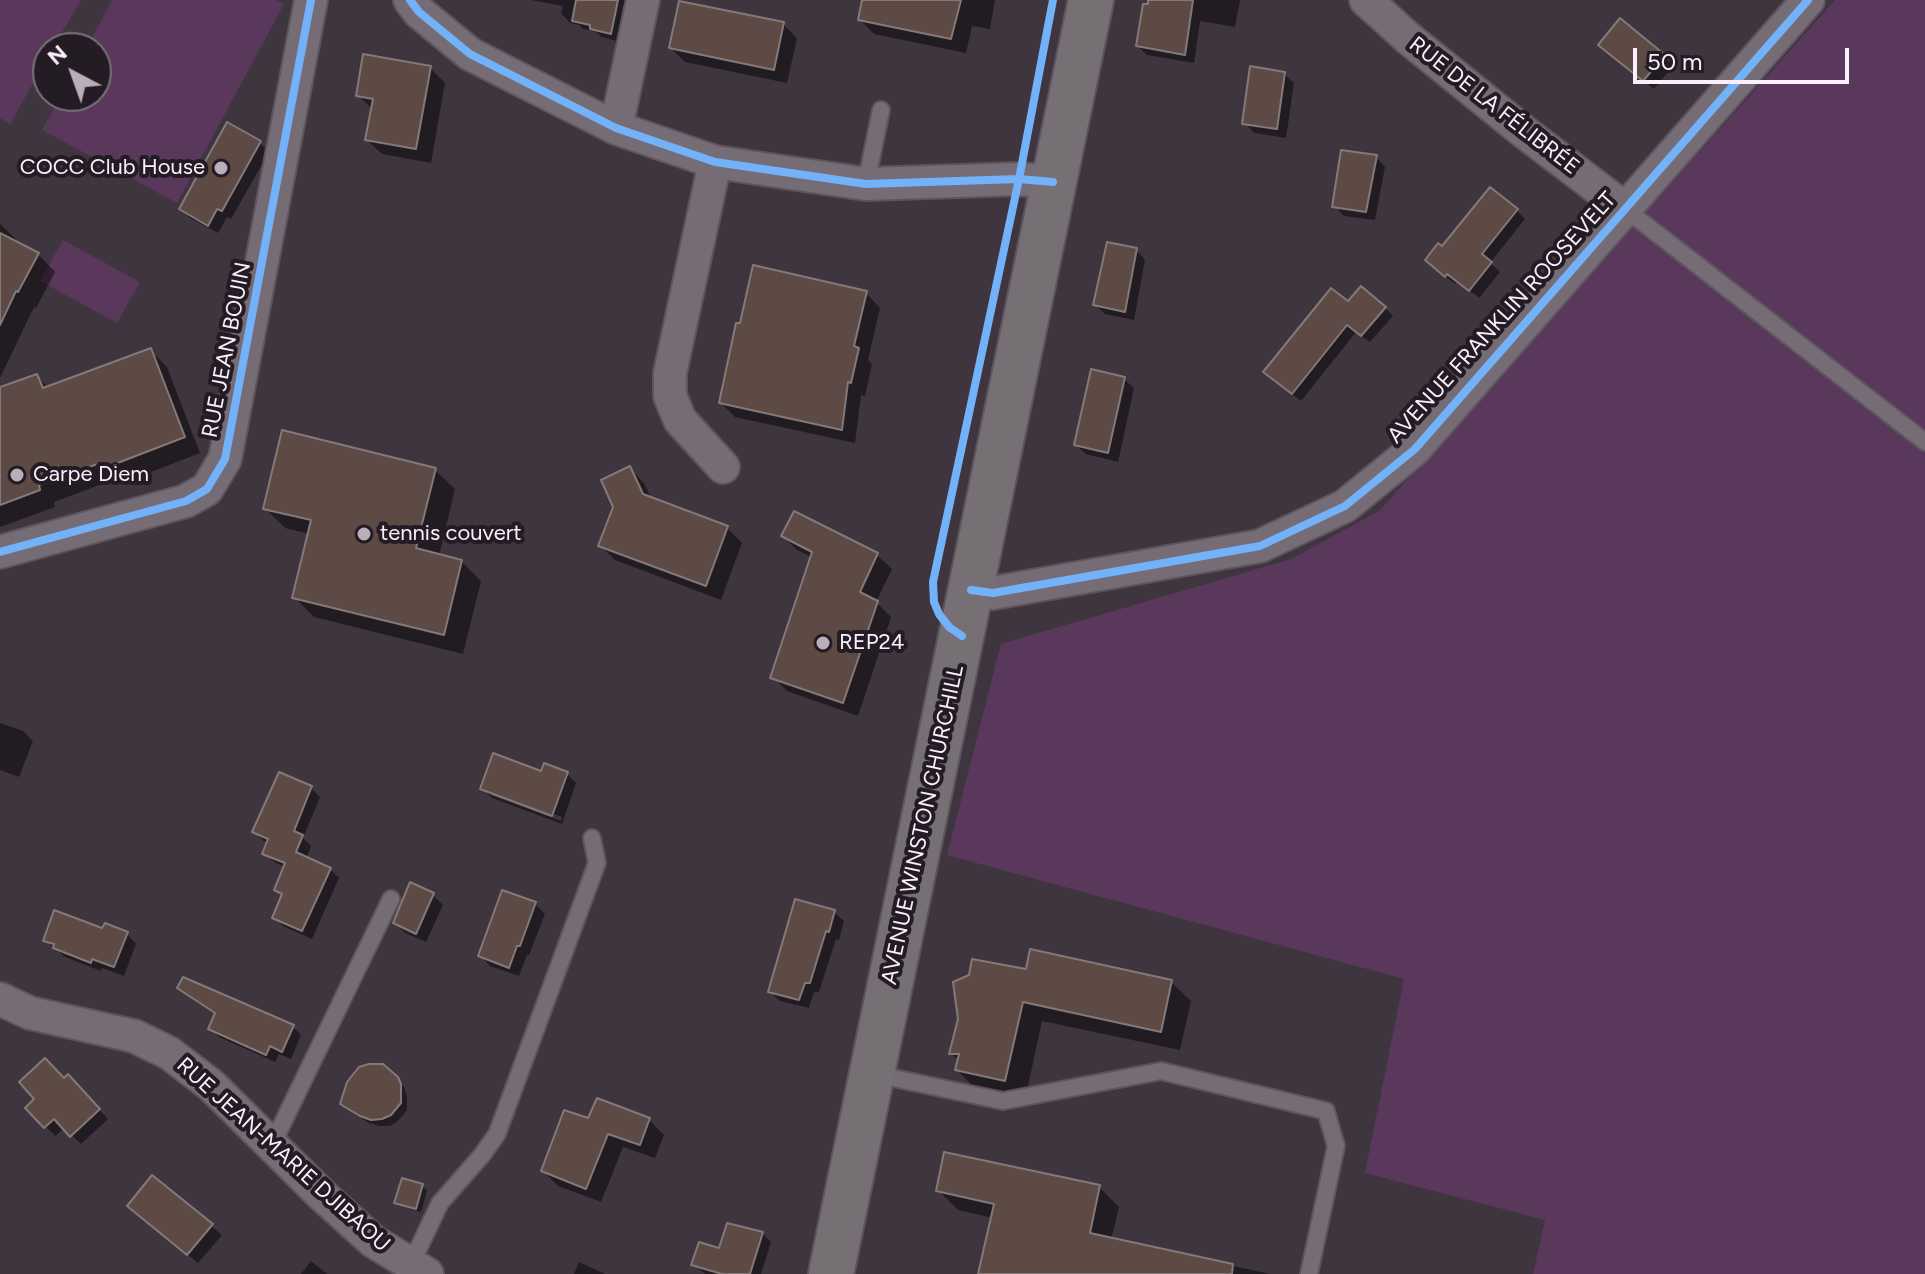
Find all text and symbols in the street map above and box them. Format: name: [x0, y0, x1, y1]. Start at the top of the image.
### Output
street label: RUE DE LA FÉLIBRÉE: [1404, 31, 1584, 181]
north arrow: [32, 32, 112, 112]
scale bar: [1637, 32, 1853, 82]
text: N: [42, 39, 73, 71]
text: 50 m: [1647, 47, 1703, 76]
place label: COCC Club House: [20, 155, 205, 181]
marker: COCC Club House: [212, 159, 230, 177]
street label: AVENUE FRANKLIN ROOSEVELT: [1382, 187, 1622, 449]
street label: RUE JEAN BOUIN: [197, 260, 257, 440]
place label: Carpe Diem: [33, 462, 149, 488]
marker: Carpe Diem: [8, 466, 26, 484]
place label: tennis couvert: [380, 521, 522, 547]
marker: tennis couvert: [355, 525, 373, 543]
place label: REP24: [839, 630, 904, 656]
marker: REP24: [814, 634, 832, 652]
street label: AVENUE WINSTON CHURCHILL: [876, 663, 970, 987]
street label: RUE JEAN-MARIE DJIBAOU: [171, 1052, 395, 1258]

